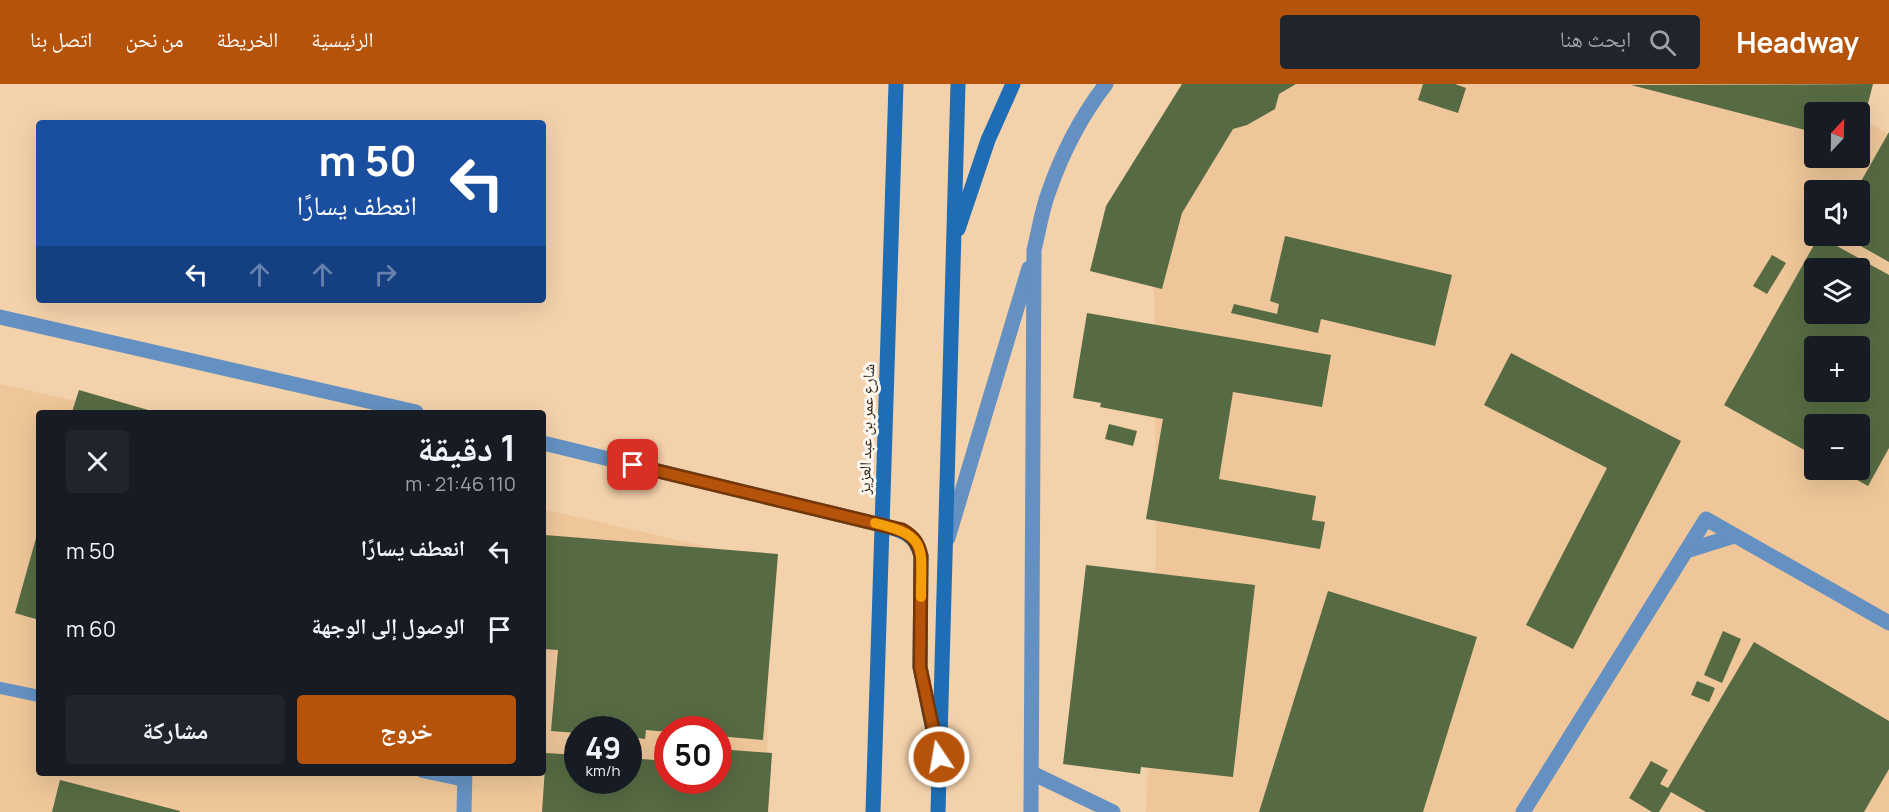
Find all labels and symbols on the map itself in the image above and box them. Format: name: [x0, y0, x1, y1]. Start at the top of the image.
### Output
north arrow: [1804, 102, 1870, 168]
street label: شارع عمر بن عبد العزيز: [853, 363, 879, 496]
pin: [607, 439, 658, 490]
speed limit sign: 50: [654, 716, 732, 794]
position arrow: [907, 725, 971, 789]

